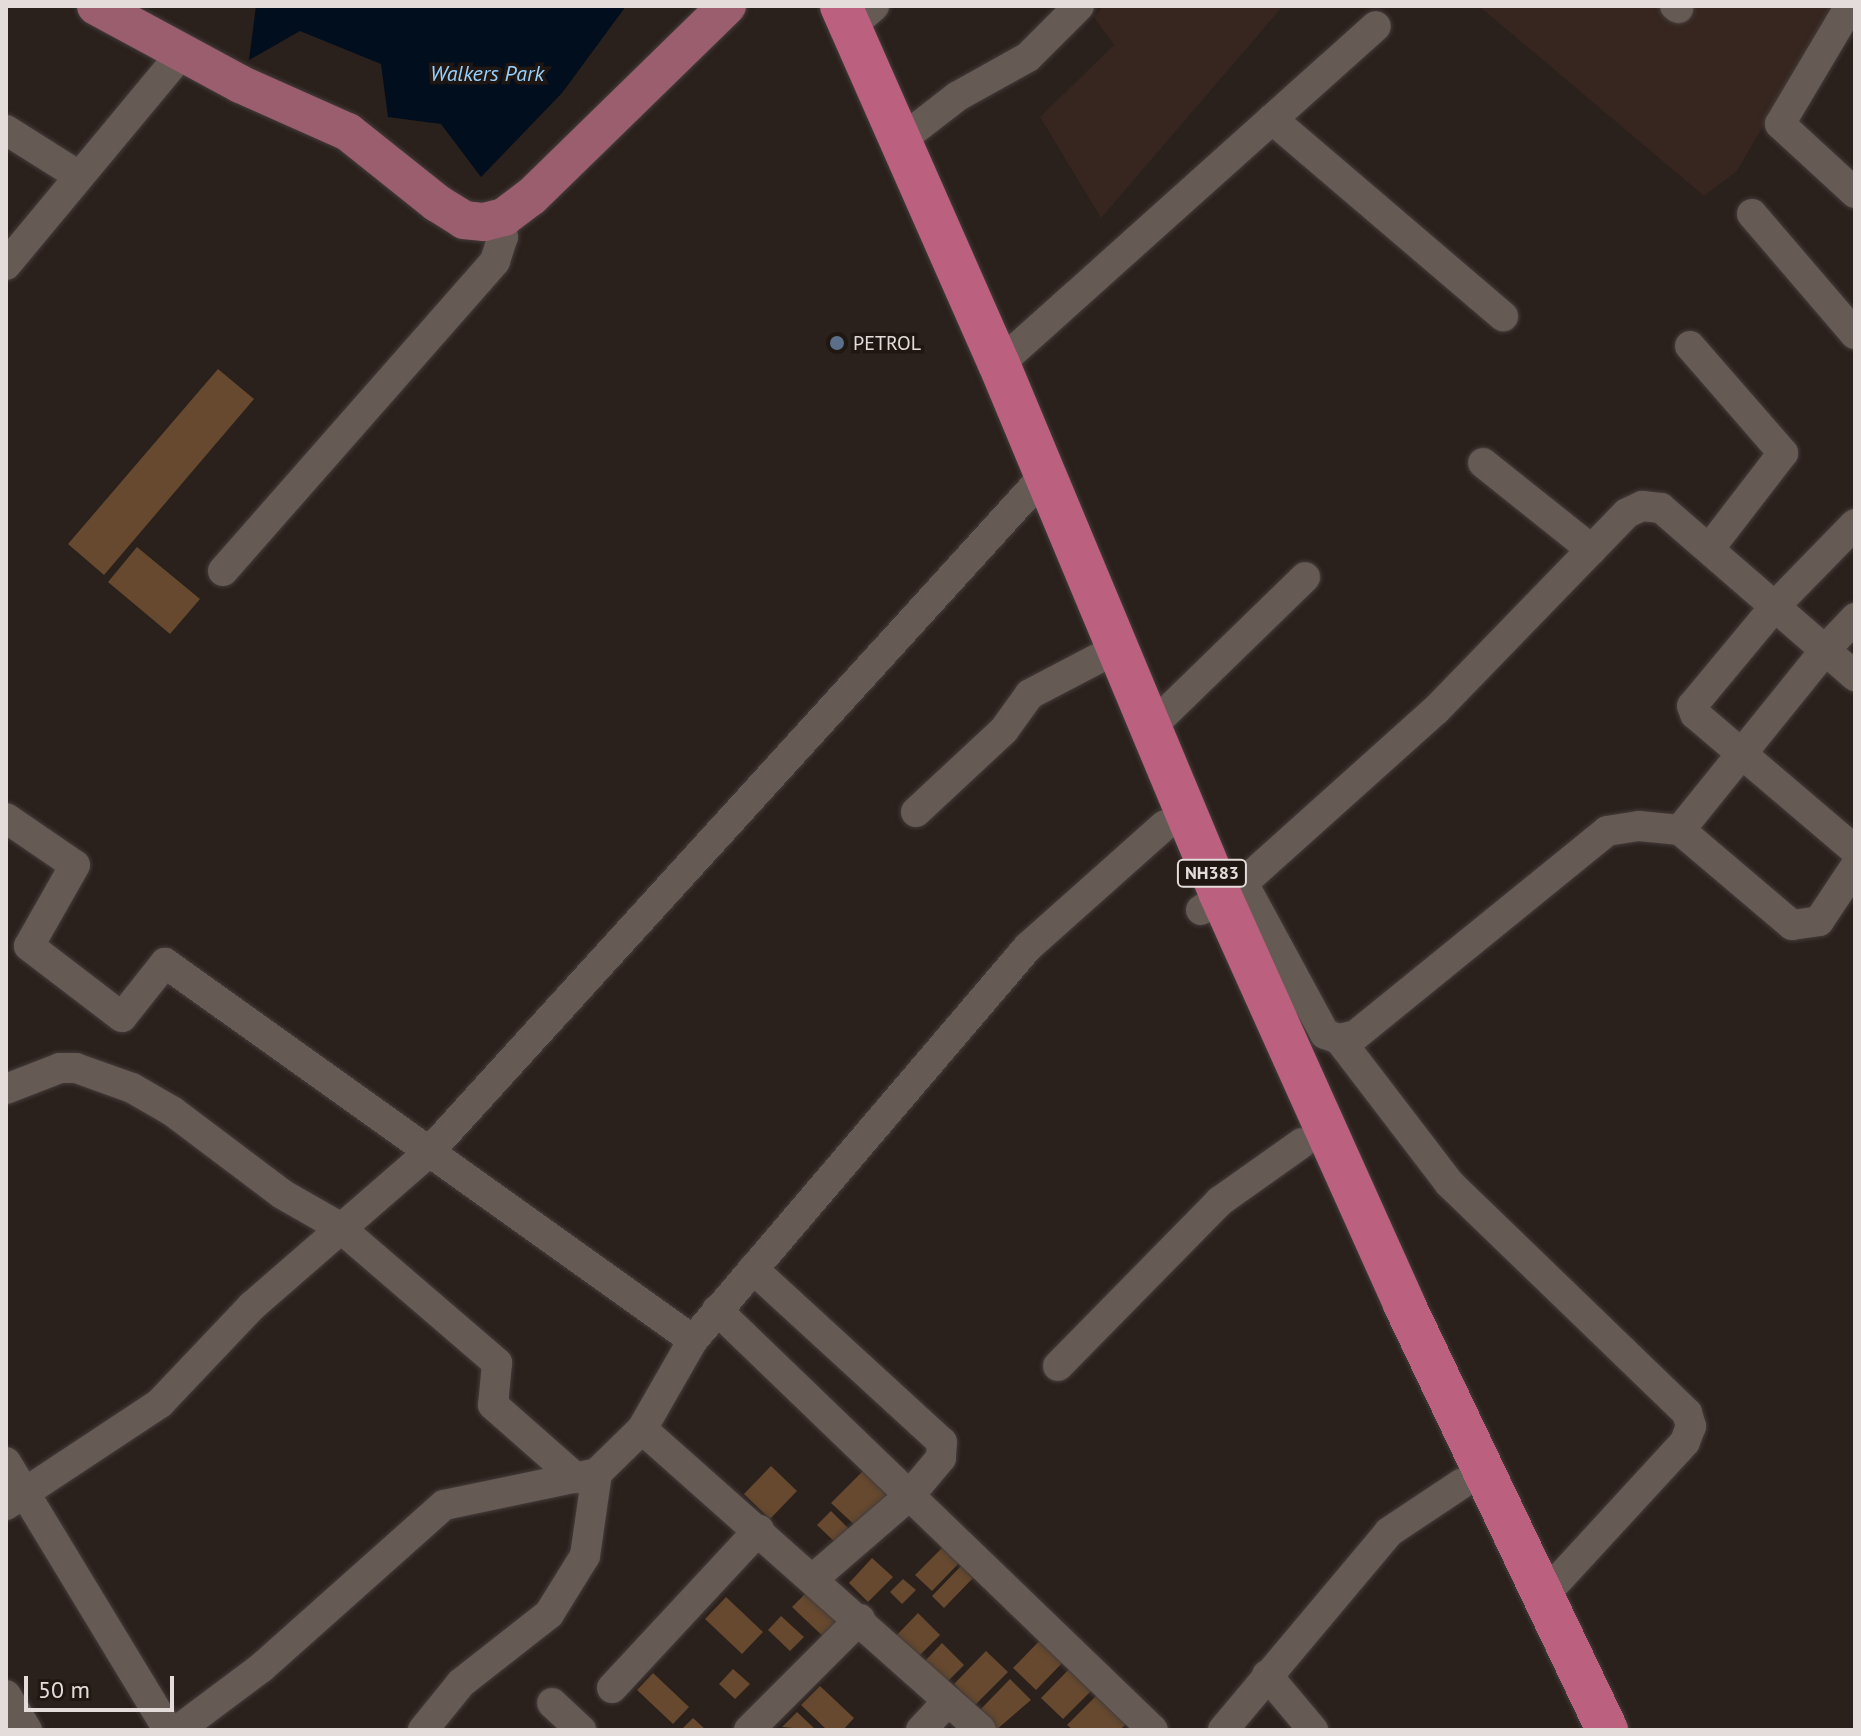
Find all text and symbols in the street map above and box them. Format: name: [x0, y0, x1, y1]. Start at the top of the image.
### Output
water label: Walkers Park: [430, 61, 544, 87]
place label: PETROL: [853, 331, 921, 355]
marker: PETROL: [828, 334, 846, 352]
road number: NH383: [1176, 859, 1248, 887]
scale bar: [28, 1660, 178, 1710]
text: 50 m: [38, 1674, 90, 1705]

